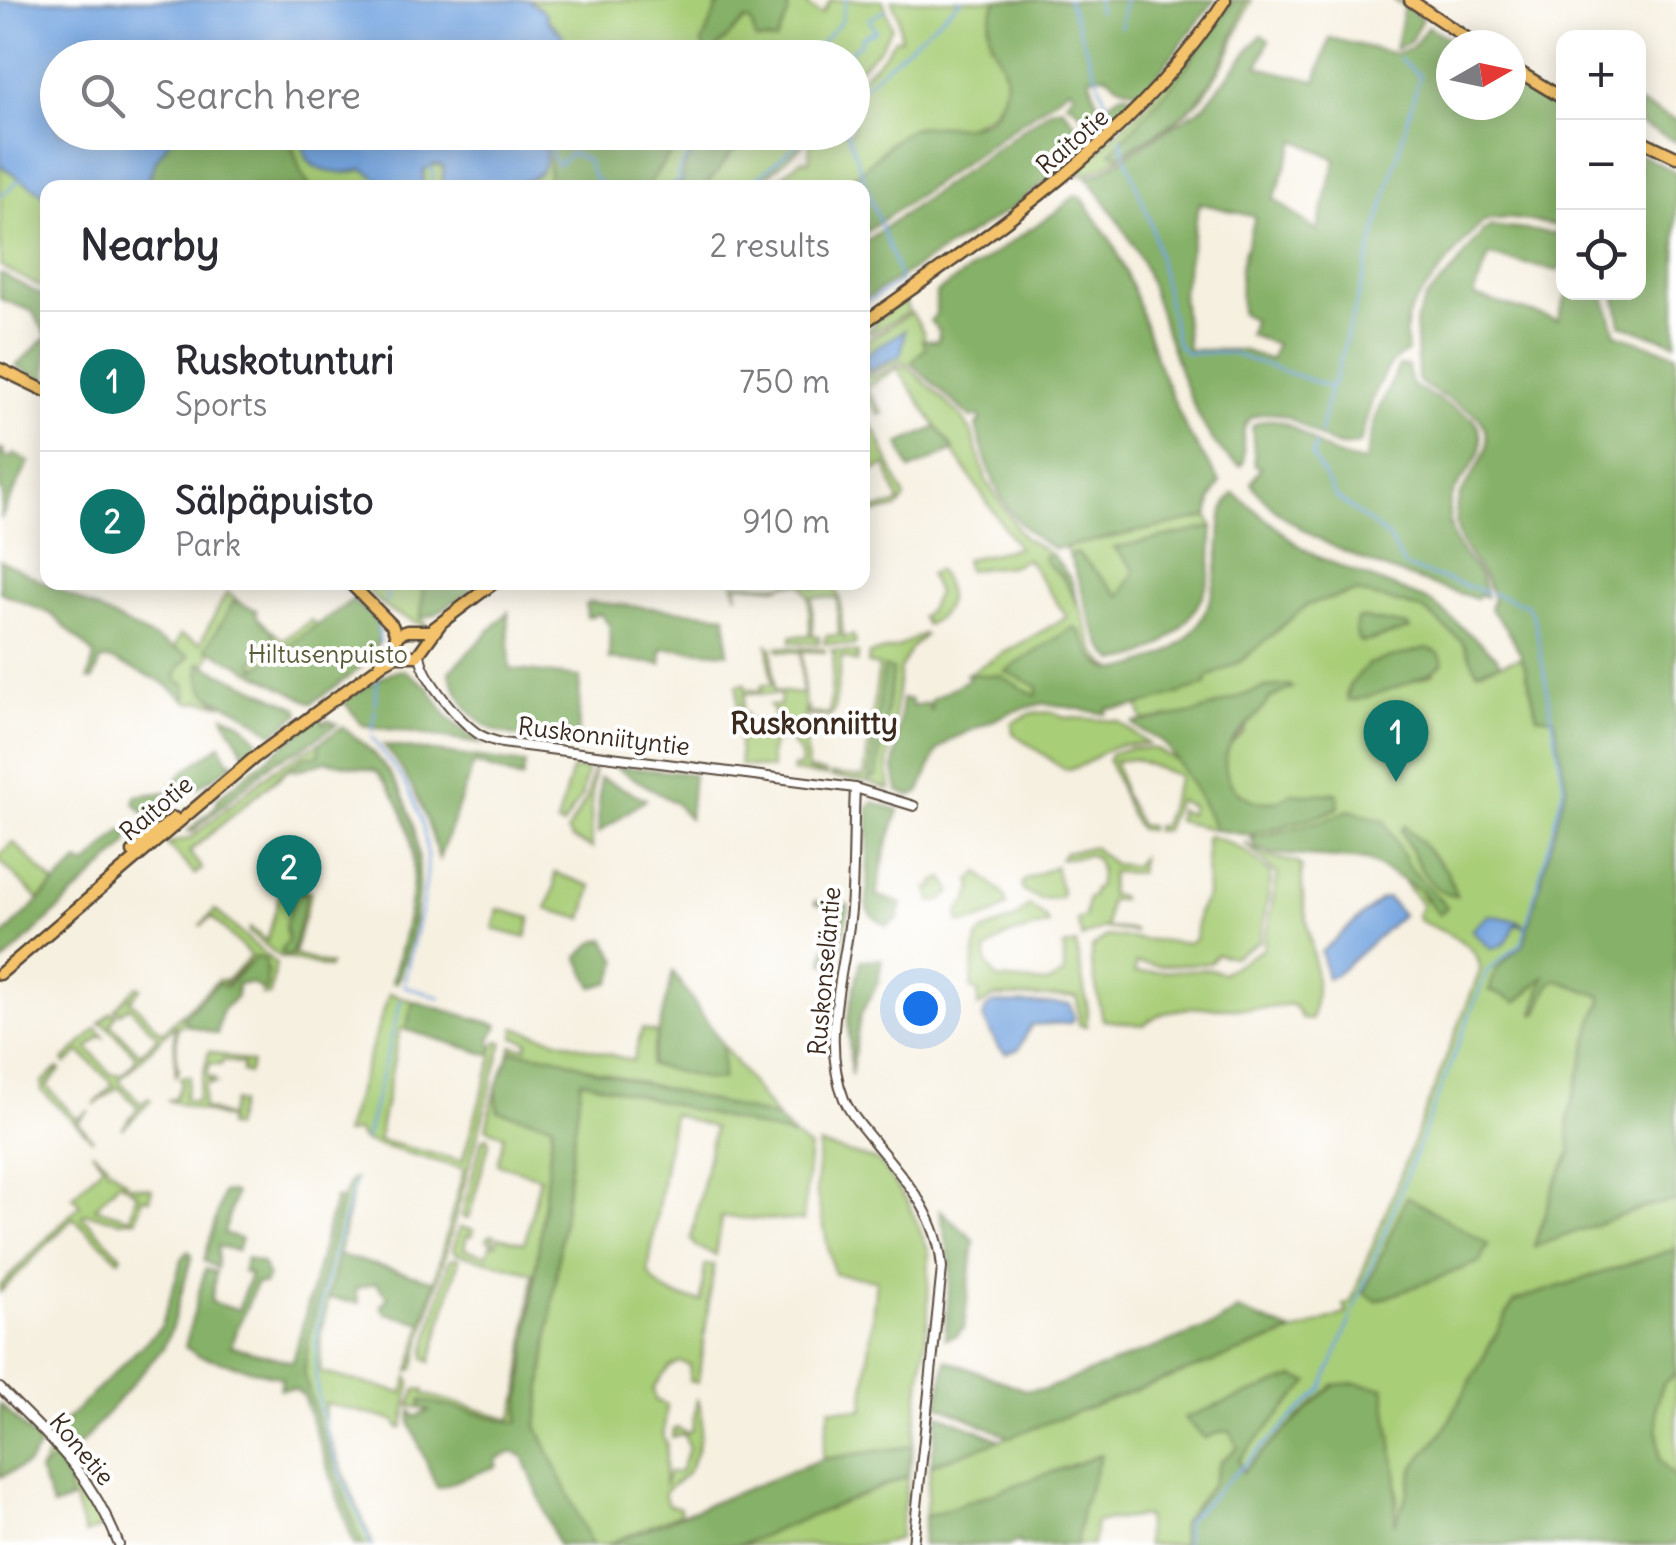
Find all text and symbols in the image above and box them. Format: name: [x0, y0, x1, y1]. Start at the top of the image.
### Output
north arrow: [1436, 30, 1526, 120]
map controls: [1556, 30, 1646, 300]
button: +: [1556, 30, 1646, 120]
search box: [40, 40, 870, 150]
icon: search: [75, 68, 130, 123]
text: Search here: [155, 72, 361, 119]
street label: Raitotie: [1029, 101, 1115, 181]
button: −: [1556, 120, 1646, 210]
button: locate: [1556, 210, 1646, 300]
text: Nearby: [80, 219, 219, 271]
text: 2 results: [710, 225, 830, 266]
text: Ruskotunturi: [175, 337, 394, 384]
text: 1: [106, 361, 119, 402]
text: 750 m: [739, 361, 830, 402]
text: Sports: [175, 384, 267, 425]
text: Sälpäpuisto: [175, 477, 374, 524]
text: 2: [104, 501, 121, 542]
text: 910 m: [742, 501, 830, 542]
text: Park: [175, 524, 241, 565]
park label: Hiltusenpuisto: [248, 638, 408, 670]
pin: 1: [1364, 700, 1428, 782]
district label: Ruskonniitty: [730, 704, 898, 742]
street label: Ruskonniityntie: [516, 710, 692, 762]
street label: Raitotie: [113, 768, 199, 848]
pin: 2: [256, 834, 322, 917]
street label: Ruskonseläntie: [801, 885, 847, 1057]
your location: [895, 983, 946, 1034]
street label: Konetie: [43, 1406, 121, 1492]

